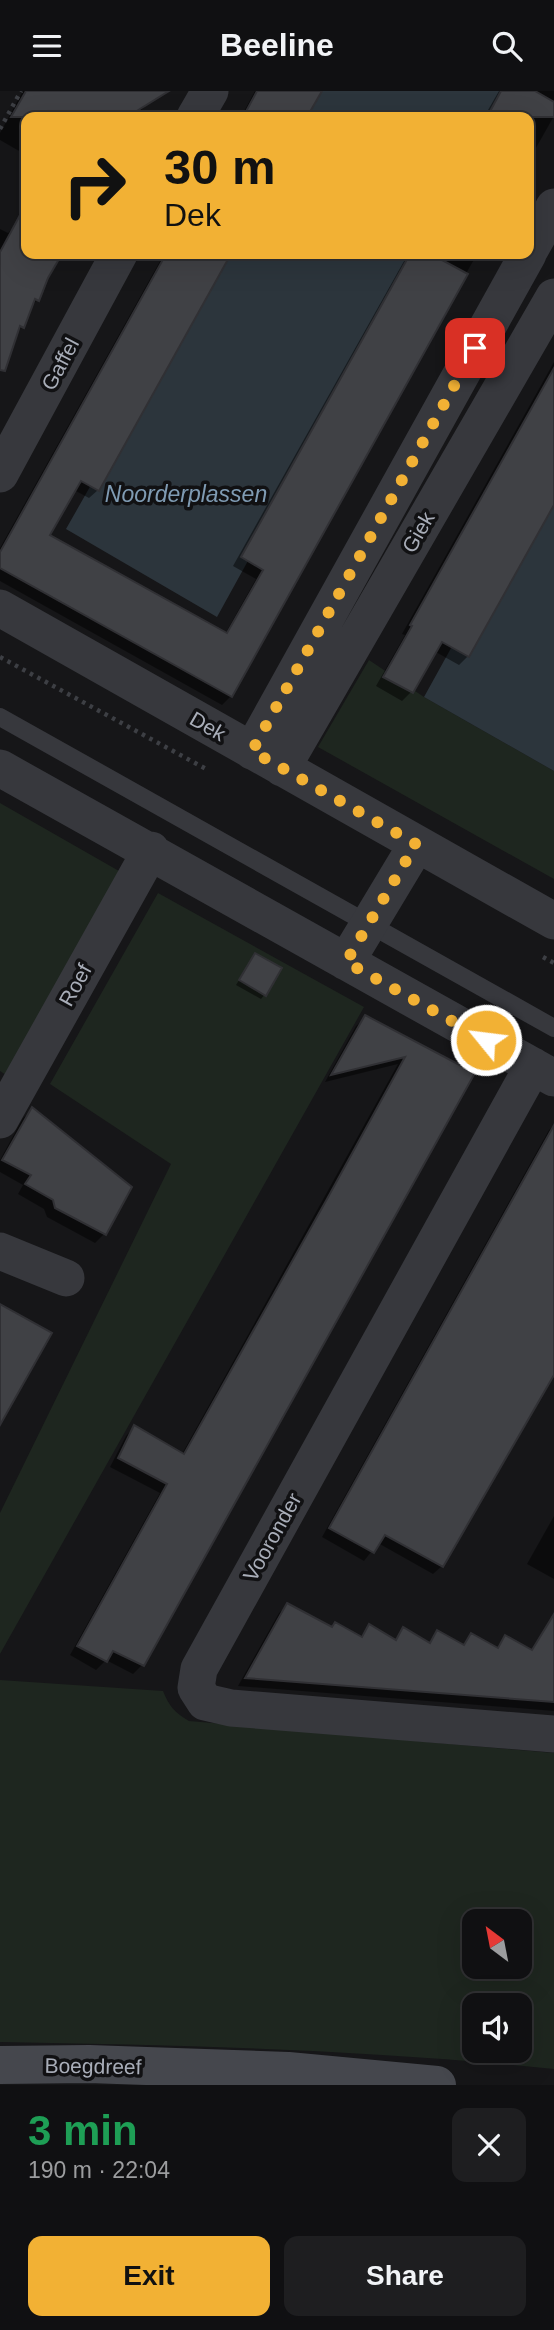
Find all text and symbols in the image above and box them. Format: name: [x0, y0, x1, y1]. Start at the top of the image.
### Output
icon: menu: [28, 27, 66, 65]
text: Beeline: [220, 27, 334, 63]
icon: search: [488, 27, 526, 65]
icon: right: [49, 140, 140, 231]
text: 30 m: [164, 140, 276, 194]
text: Dek: [164, 197, 221, 233]
pin: [445, 318, 505, 378]
icon: arrive: [456, 329, 494, 367]
street label: Gaffel: [37, 334, 83, 394]
water label: Noorderplassen: [105, 481, 267, 507]
street label: Giek: [397, 507, 439, 556]
street label: Dek: [186, 707, 230, 746]
street label: Roef: [54, 960, 96, 1010]
position arrow: [449, 1003, 523, 1077]
street label: Vooronder: [238, 1489, 306, 1585]
north arrow: [462, 1909, 532, 1979]
map controls: [462, 1909, 532, 2063]
button: sound: [462, 1993, 532, 2063]
street label: Boegdreef: [44, 2054, 142, 2078]
text: 3 min: [28, 2107, 138, 2154]
button: close: [452, 2108, 526, 2182]
text: 190 m · 22:04: [28, 2157, 170, 2183]
button: Exit: [28, 2236, 270, 2316]
button: Share: [284, 2236, 526, 2316]

